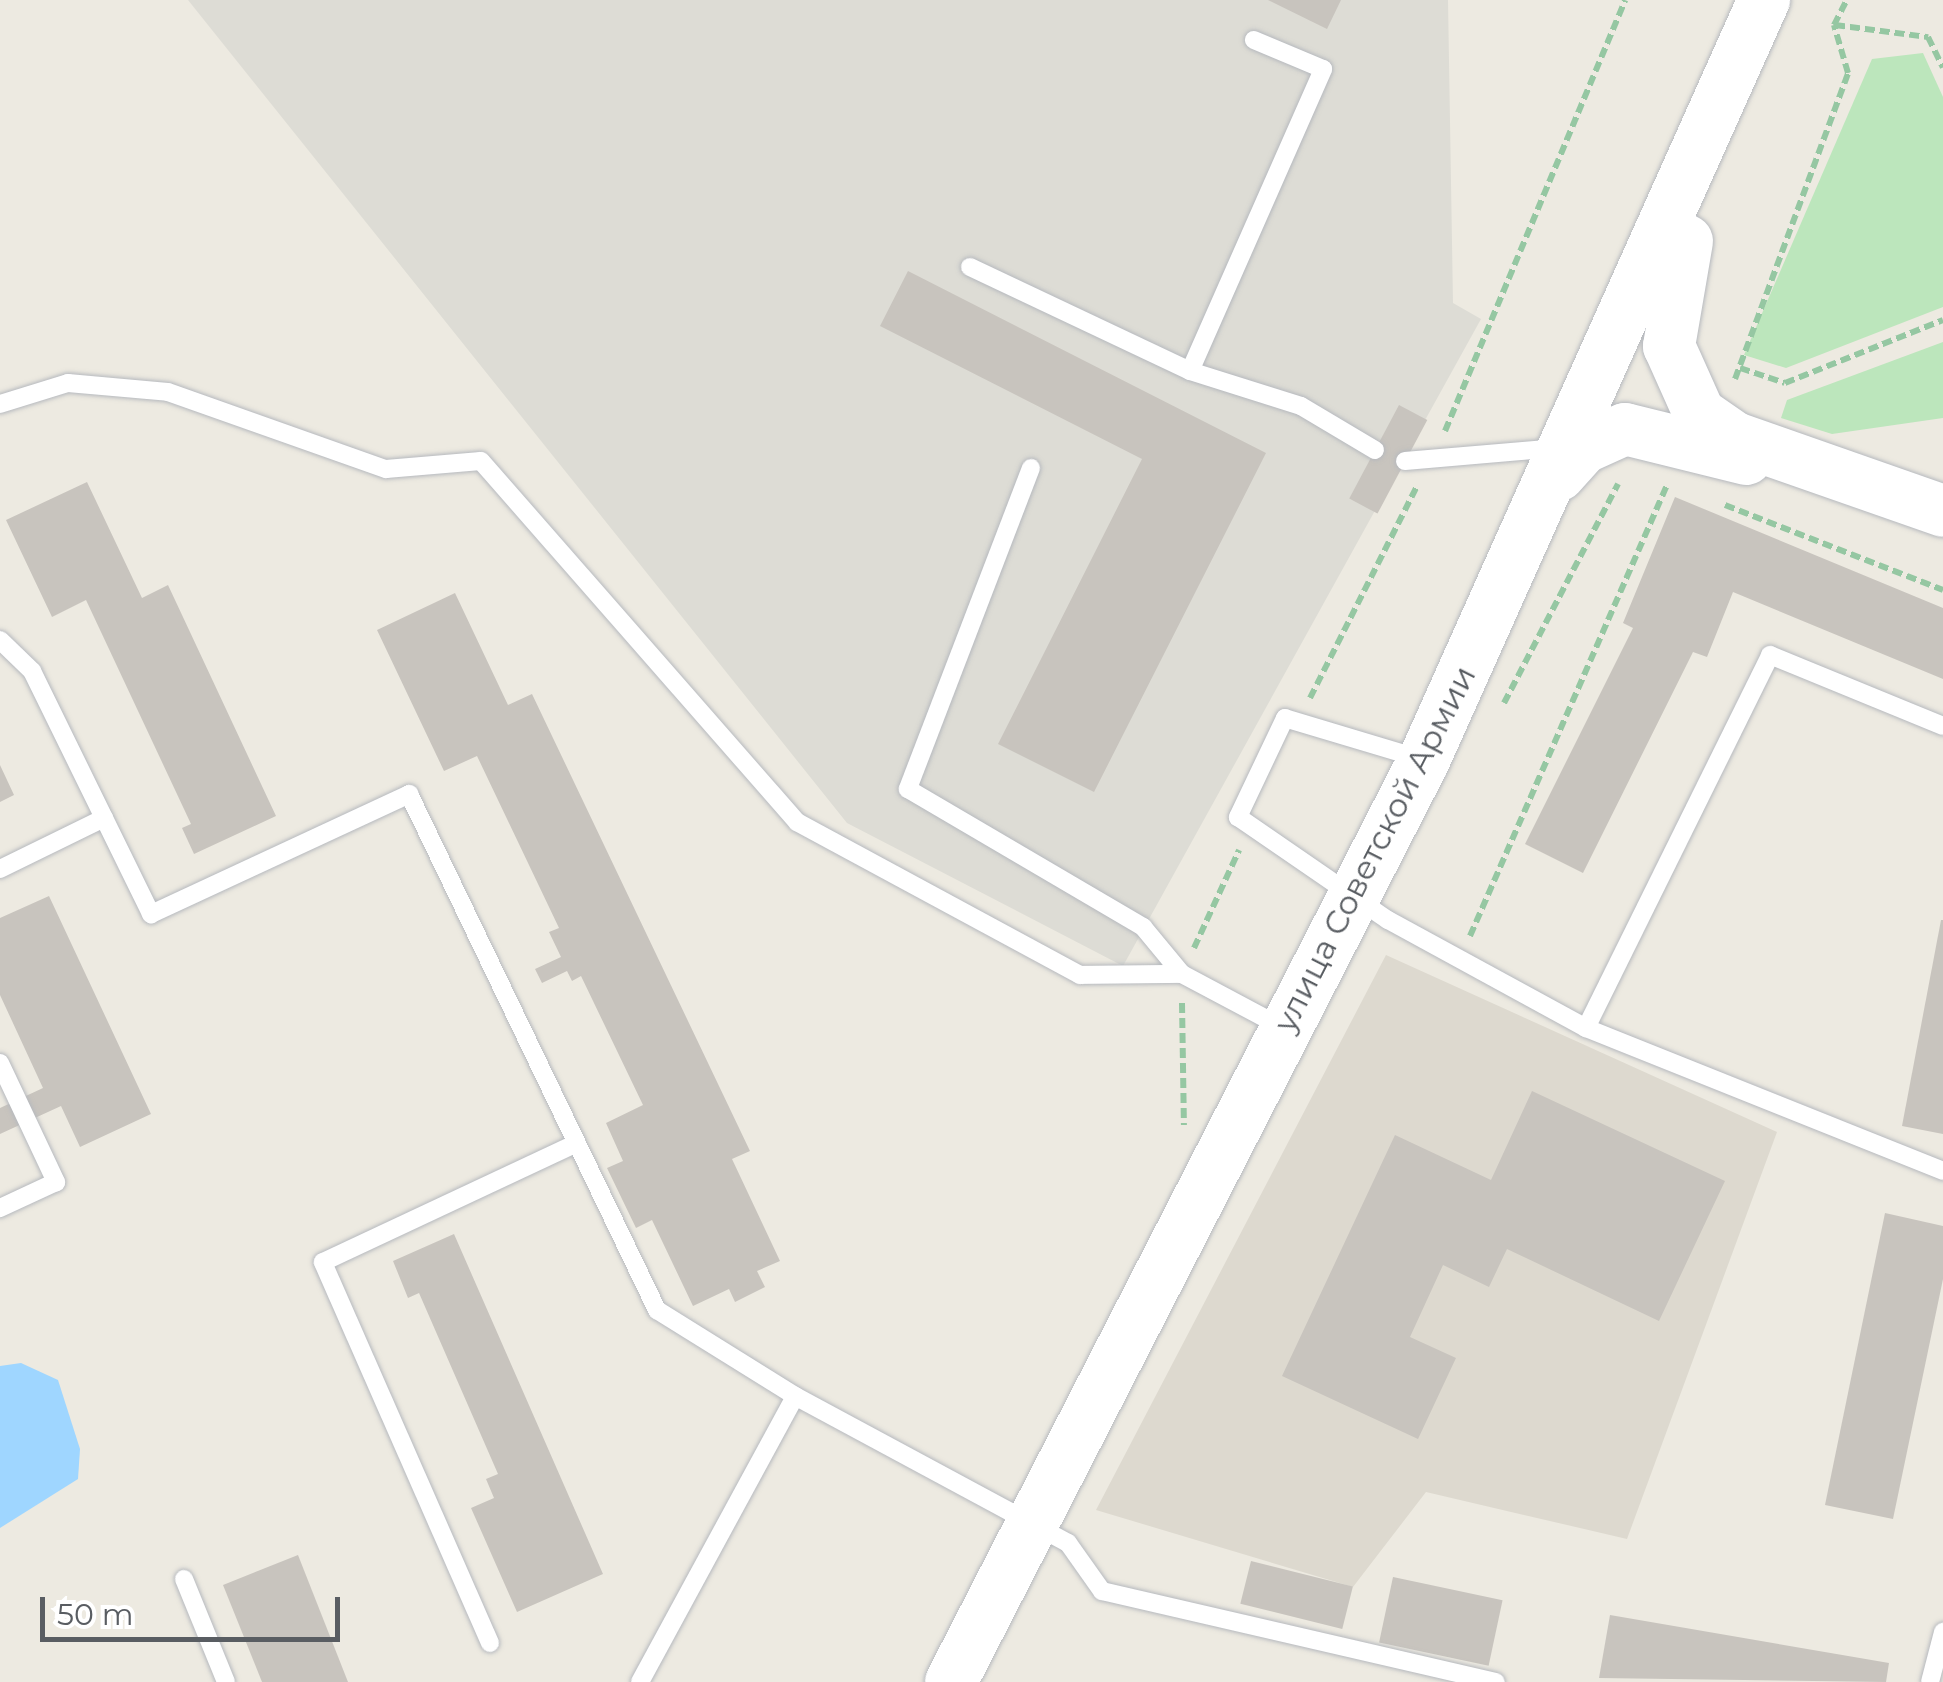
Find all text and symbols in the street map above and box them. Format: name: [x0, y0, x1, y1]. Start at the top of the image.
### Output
street label: улица Советской Армии: [1266, 660, 1484, 1038]
scale bar: [45, 1577, 345, 1639]
text: 50 m: [57, 1596, 134, 1633]

